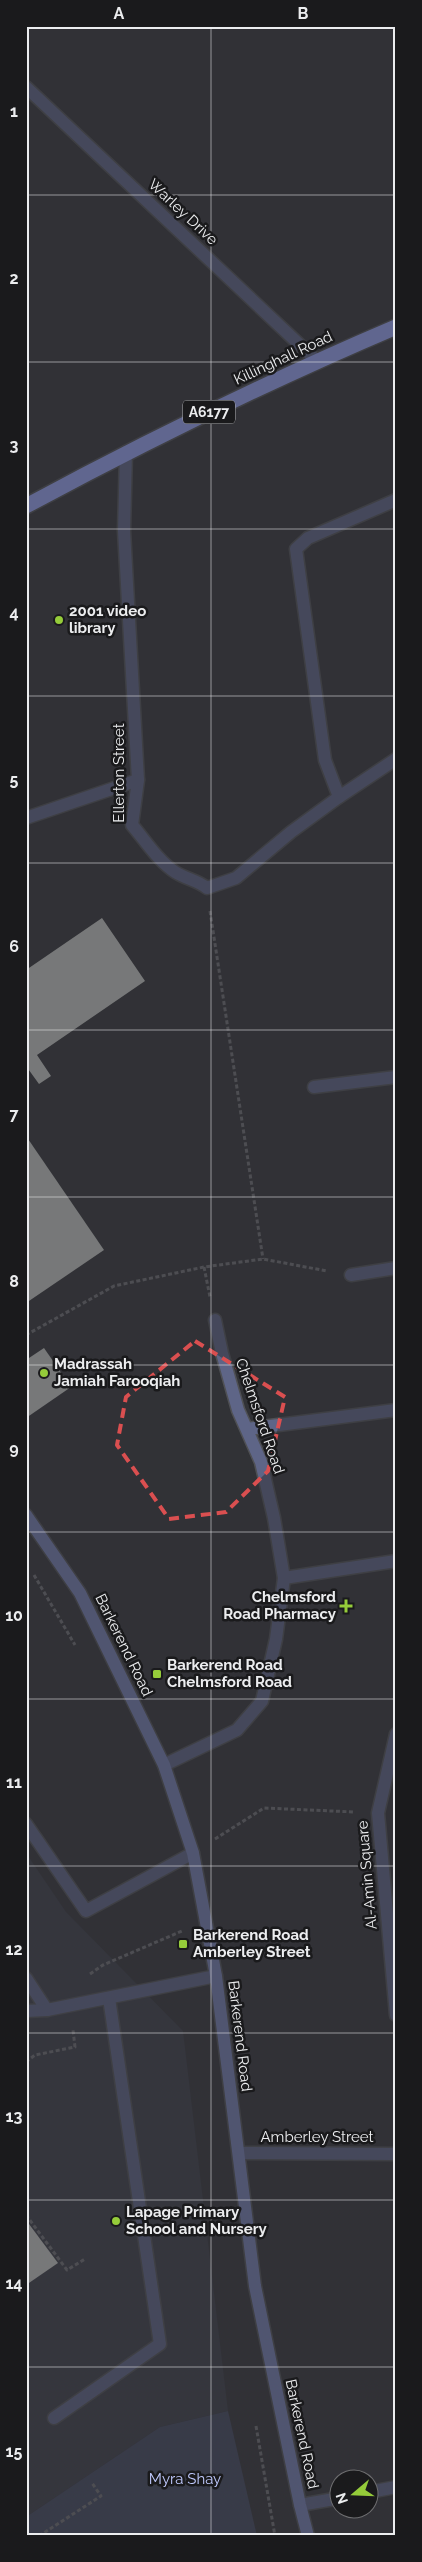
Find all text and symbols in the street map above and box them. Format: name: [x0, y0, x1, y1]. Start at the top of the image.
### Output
text: A: [114, 4, 125, 23]
text: B: [298, 4, 309, 23]
text: 1: [10, 102, 18, 121]
street label: Warley Drive: [145, 175, 222, 249]
text: 2: [9, 269, 19, 288]
street label: Killinghall Road: [231, 327, 335, 389]
road number: A6177: [183, 401, 235, 424]
text: 3: [10, 436, 19, 455]
place label: 2001 video library: [69, 602, 146, 637]
text: 4: [9, 603, 19, 622]
marker: 2001 video library: [53, 614, 65, 626]
street label: Ellerton Street: [110, 723, 128, 823]
text: 5: [10, 770, 19, 789]
text: 6: [9, 937, 19, 956]
text: 7: [10, 1105, 19, 1124]
text: 8: [9, 1272, 19, 1291]
place label: Madrassah Jamiah Farooqiah: [54, 1355, 180, 1390]
street label: Chelmsford Road: [232, 1356, 288, 1476]
marker: Madrassah Jamiah Farooqiah: [38, 1367, 50, 1379]
text: 9: [9, 1439, 19, 1458]
place label: Chelmsford Road Pharmacy: [223, 1588, 337, 1623]
street label: Barkerend Road: [91, 1591, 157, 1699]
marker: Chelmsford Road Pharmacy: [340, 1600, 352, 1612]
text: 10: [5, 1606, 23, 1625]
place label: Barkerend Road Chelmsford Road: [167, 1656, 292, 1691]
marker: Barkerend Road Chelmsford Road: [151, 1668, 163, 1680]
text: 11: [6, 1773, 22, 1792]
street label: Al-Amin Square: [353, 1820, 381, 1930]
place label: Barkerend Road Amberley Street: [193, 1926, 311, 1961]
marker: Barkerend Road Amberley Street: [177, 1938, 189, 1950]
text: 12: [6, 1940, 22, 1959]
street label: Barkerend Road: [224, 1980, 256, 2092]
text: 13: [6, 2107, 22, 2126]
street label: Amberley Street: [260, 2128, 374, 2146]
place label: Lapage Primary School and Nursery: [126, 2203, 268, 2238]
marker: Lapage Primary School and Nursery: [110, 2215, 122, 2227]
text: 14: [5, 2274, 23, 2293]
street label: Barkerend Road: [282, 2378, 322, 2490]
text: 15: [6, 2442, 23, 2461]
park label: Myra Shay: [149, 2470, 221, 2488]
north arrow: [330, 2470, 380, 2520]
text: N: [332, 2491, 351, 2506]

